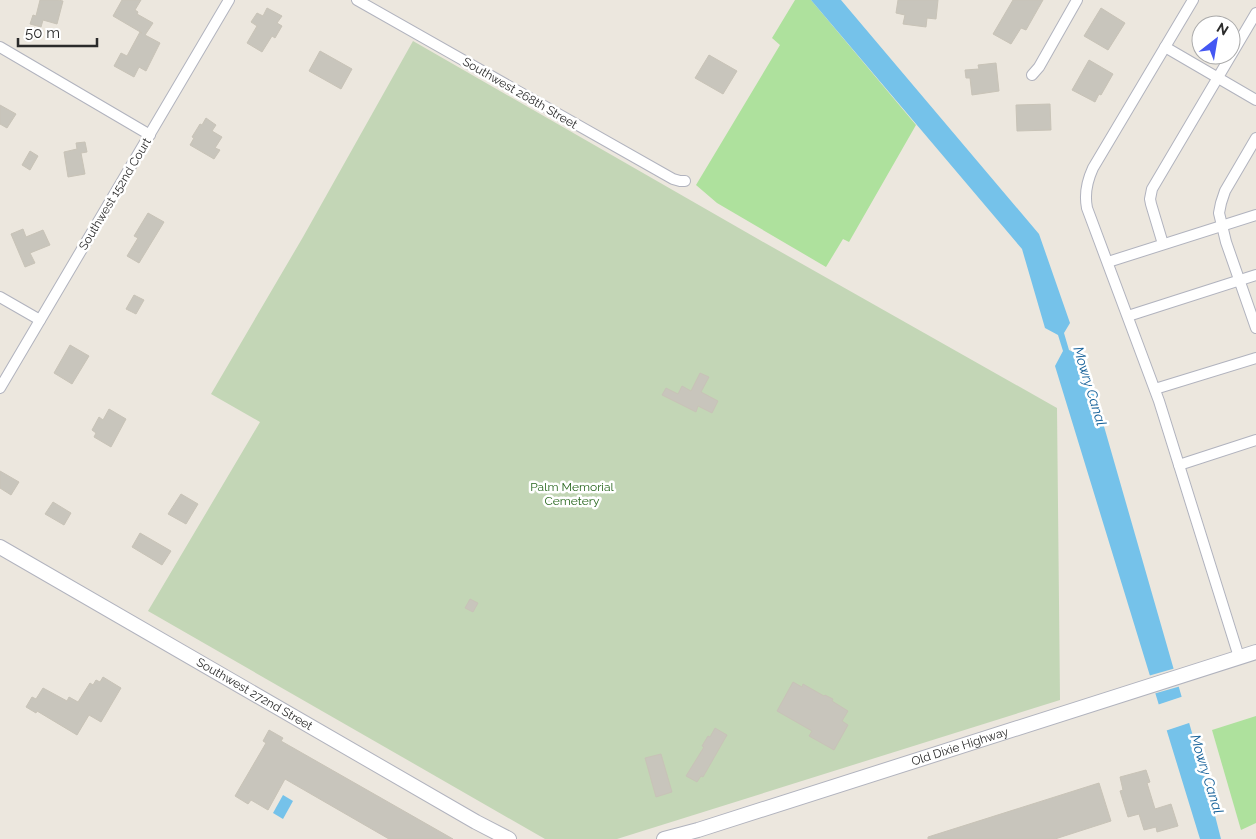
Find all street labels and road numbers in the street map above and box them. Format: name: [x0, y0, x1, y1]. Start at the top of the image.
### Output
street label: Southwest 268th Street: [460, 54, 580, 132]
street label: Southwest 152nd Court: [76, 136, 154, 252]
street label: Southwest 272nd Street: [194, 655, 315, 733]
street label: Old Dixie Highway: [910, 724, 1011, 769]

